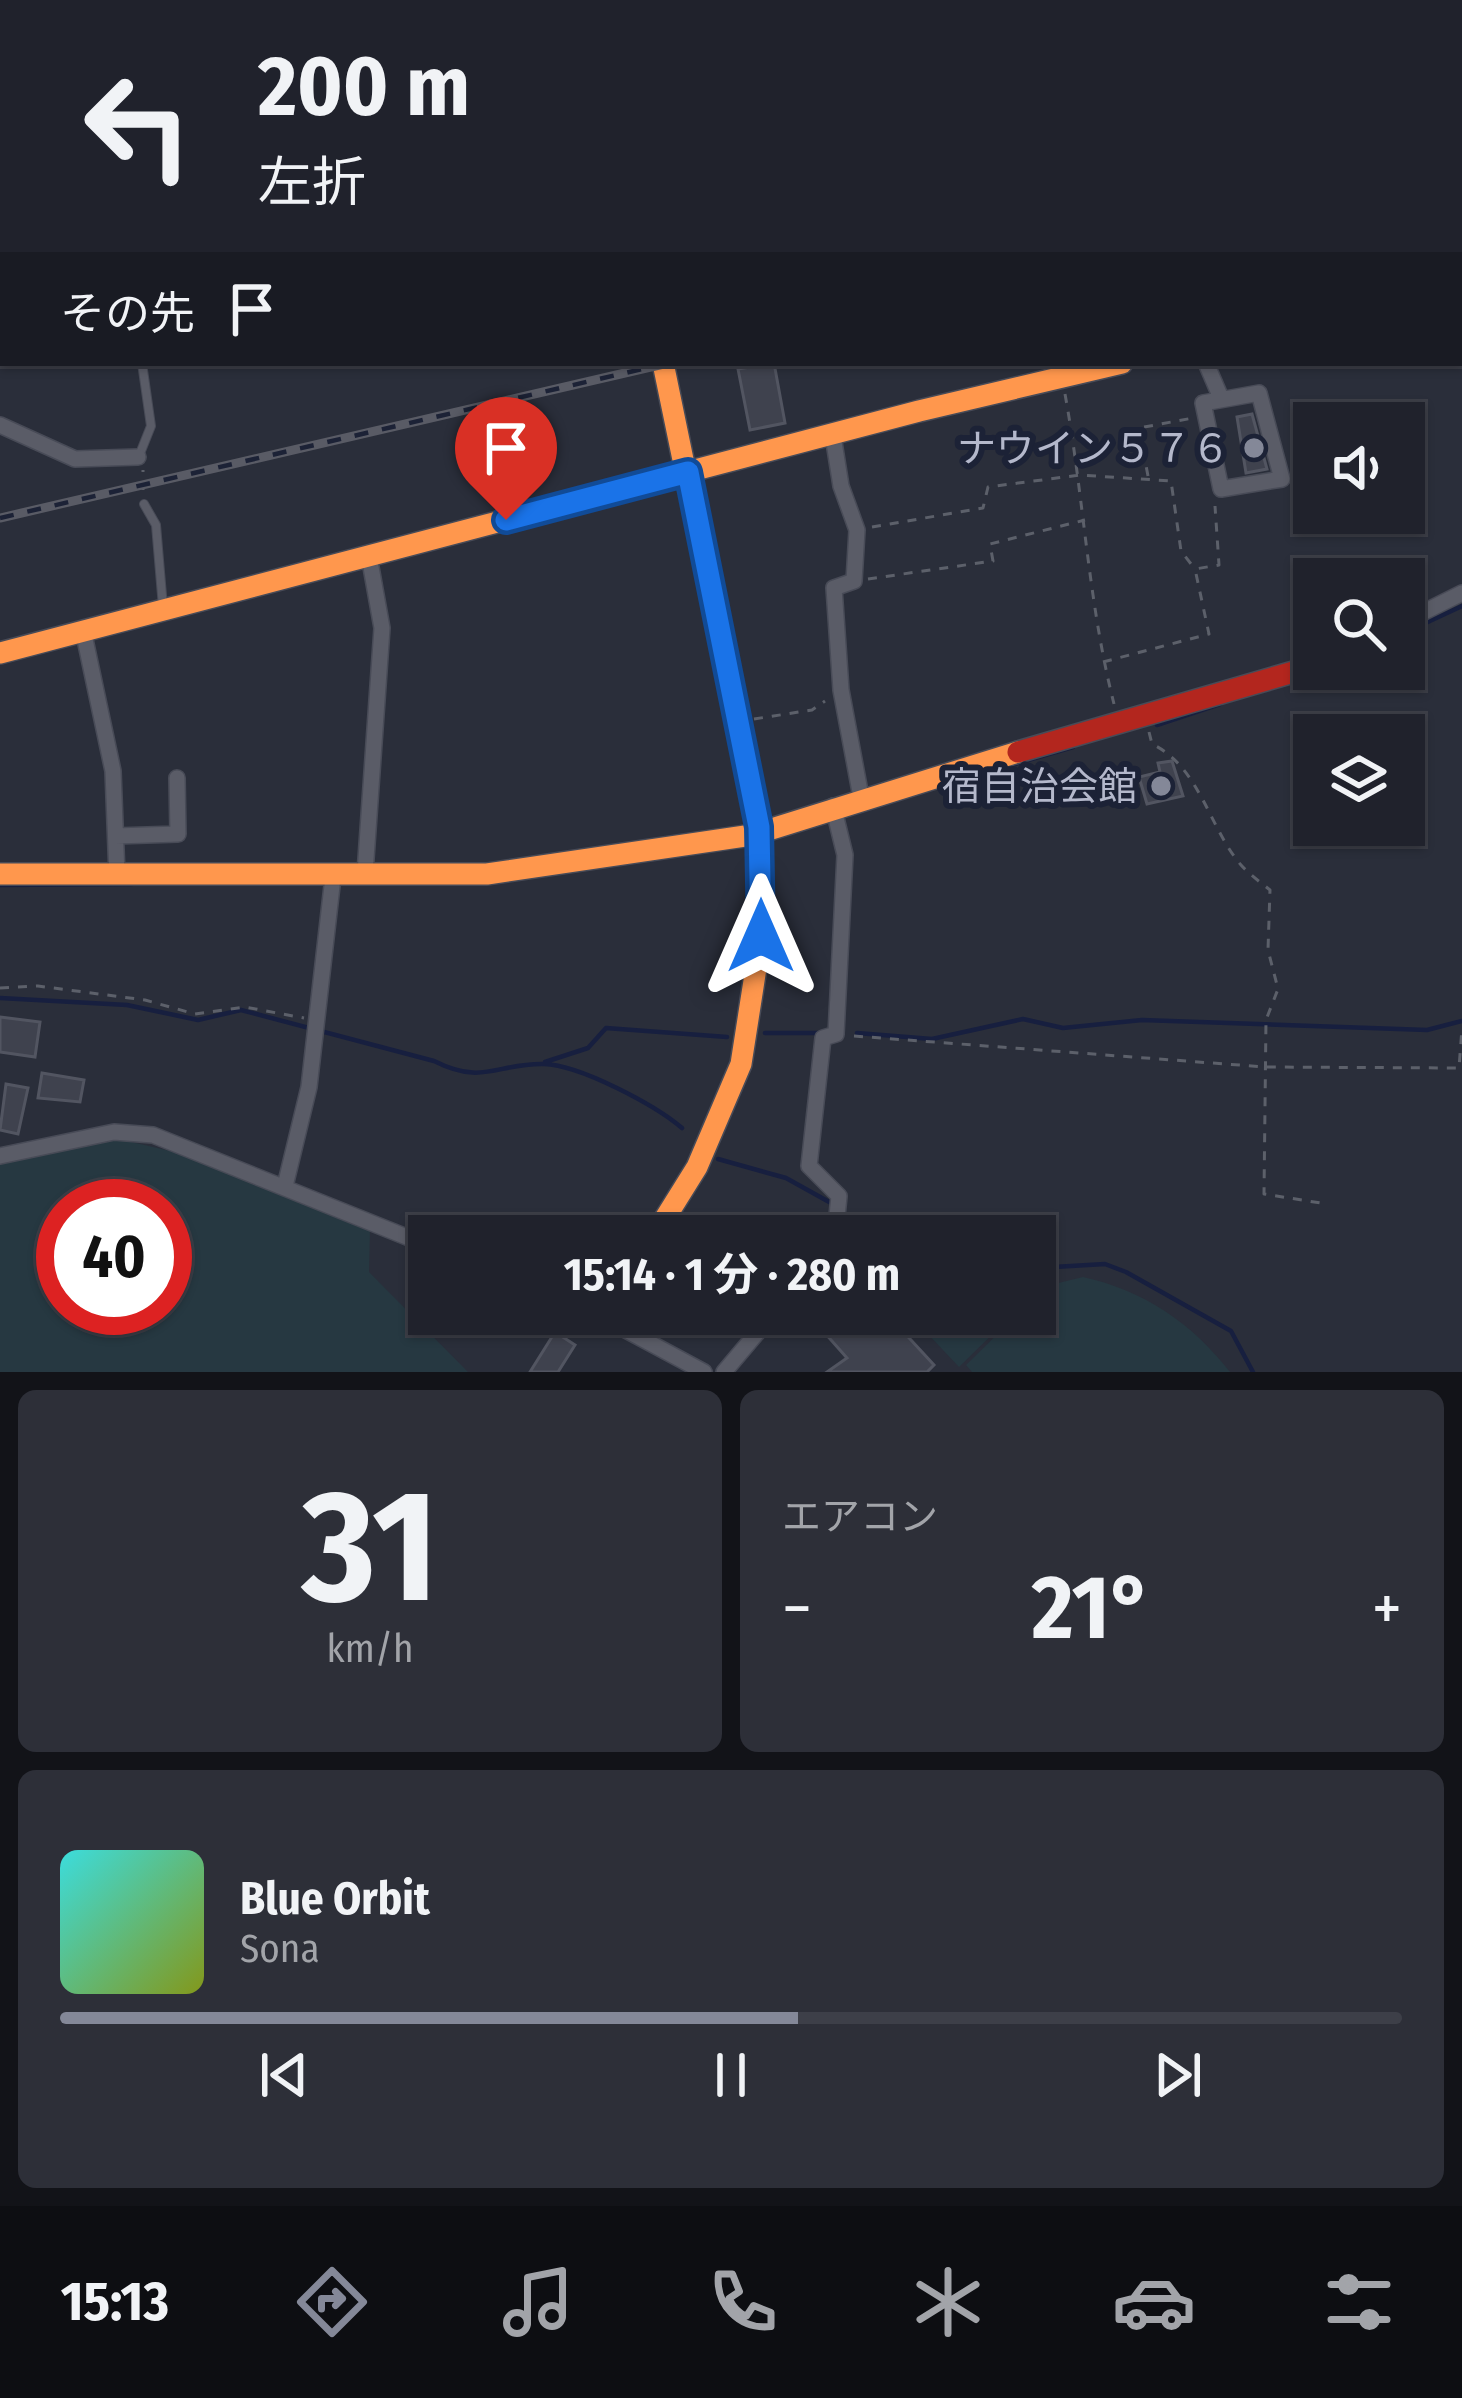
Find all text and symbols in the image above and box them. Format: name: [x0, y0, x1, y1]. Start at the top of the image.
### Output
text: 200 m: [258, 36, 470, 137]
icon: left: [60, 48, 216, 204]
text: 左折: [258, 151, 366, 215]
icon: arrive: [219, 276, 285, 342]
text: その先: [60, 287, 195, 341]
pin: [455, 397, 557, 520]
map controls: [1293, 402, 1425, 846]
button: sound: [1293, 402, 1425, 534]
icon: arrive: [473, 415, 539, 481]
place label: ナウイン５７６: [957, 426, 1230, 472]
marker: ナウイン５７６: [1241, 435, 1267, 461]
button: search: [1293, 558, 1425, 690]
button: layers: [1293, 714, 1425, 846]
place label: 宿自治会館: [942, 764, 1137, 810]
marker: 宿自治会館: [1148, 773, 1174, 799]
position arrow: [698, 873, 824, 999]
speed limit sign: 40: [36, 1179, 192, 1335]
text: 15:14 · 1 分 · 280 m: [564, 1248, 900, 1302]
text: 31: [302, 1454, 438, 1641]
text: エアコン: [782, 1494, 938, 1540]
text: 21°: [1032, 1554, 1152, 1662]
text: −: [782, 1569, 812, 1648]
text: +: [1372, 1569, 1402, 1648]
text: km/h: [327, 1626, 413, 1672]
text: Blue Orbit: [240, 1872, 430, 1926]
text: Sona: [240, 1926, 320, 1972]
icon: previous: [251, 2042, 317, 2108]
icon: pause: [698, 2042, 764, 2108]
icon: next: [1145, 2042, 1211, 2108]
icon: directions: [290, 2260, 374, 2344]
icon: music: [496, 2260, 580, 2344]
icon: phone: [701, 2260, 785, 2344]
icon: climate: [906, 2260, 990, 2344]
icon: car: [1112, 2260, 1196, 2344]
icon: filters: [1317, 2260, 1401, 2344]
text: 15:13: [61, 2270, 169, 2334]

